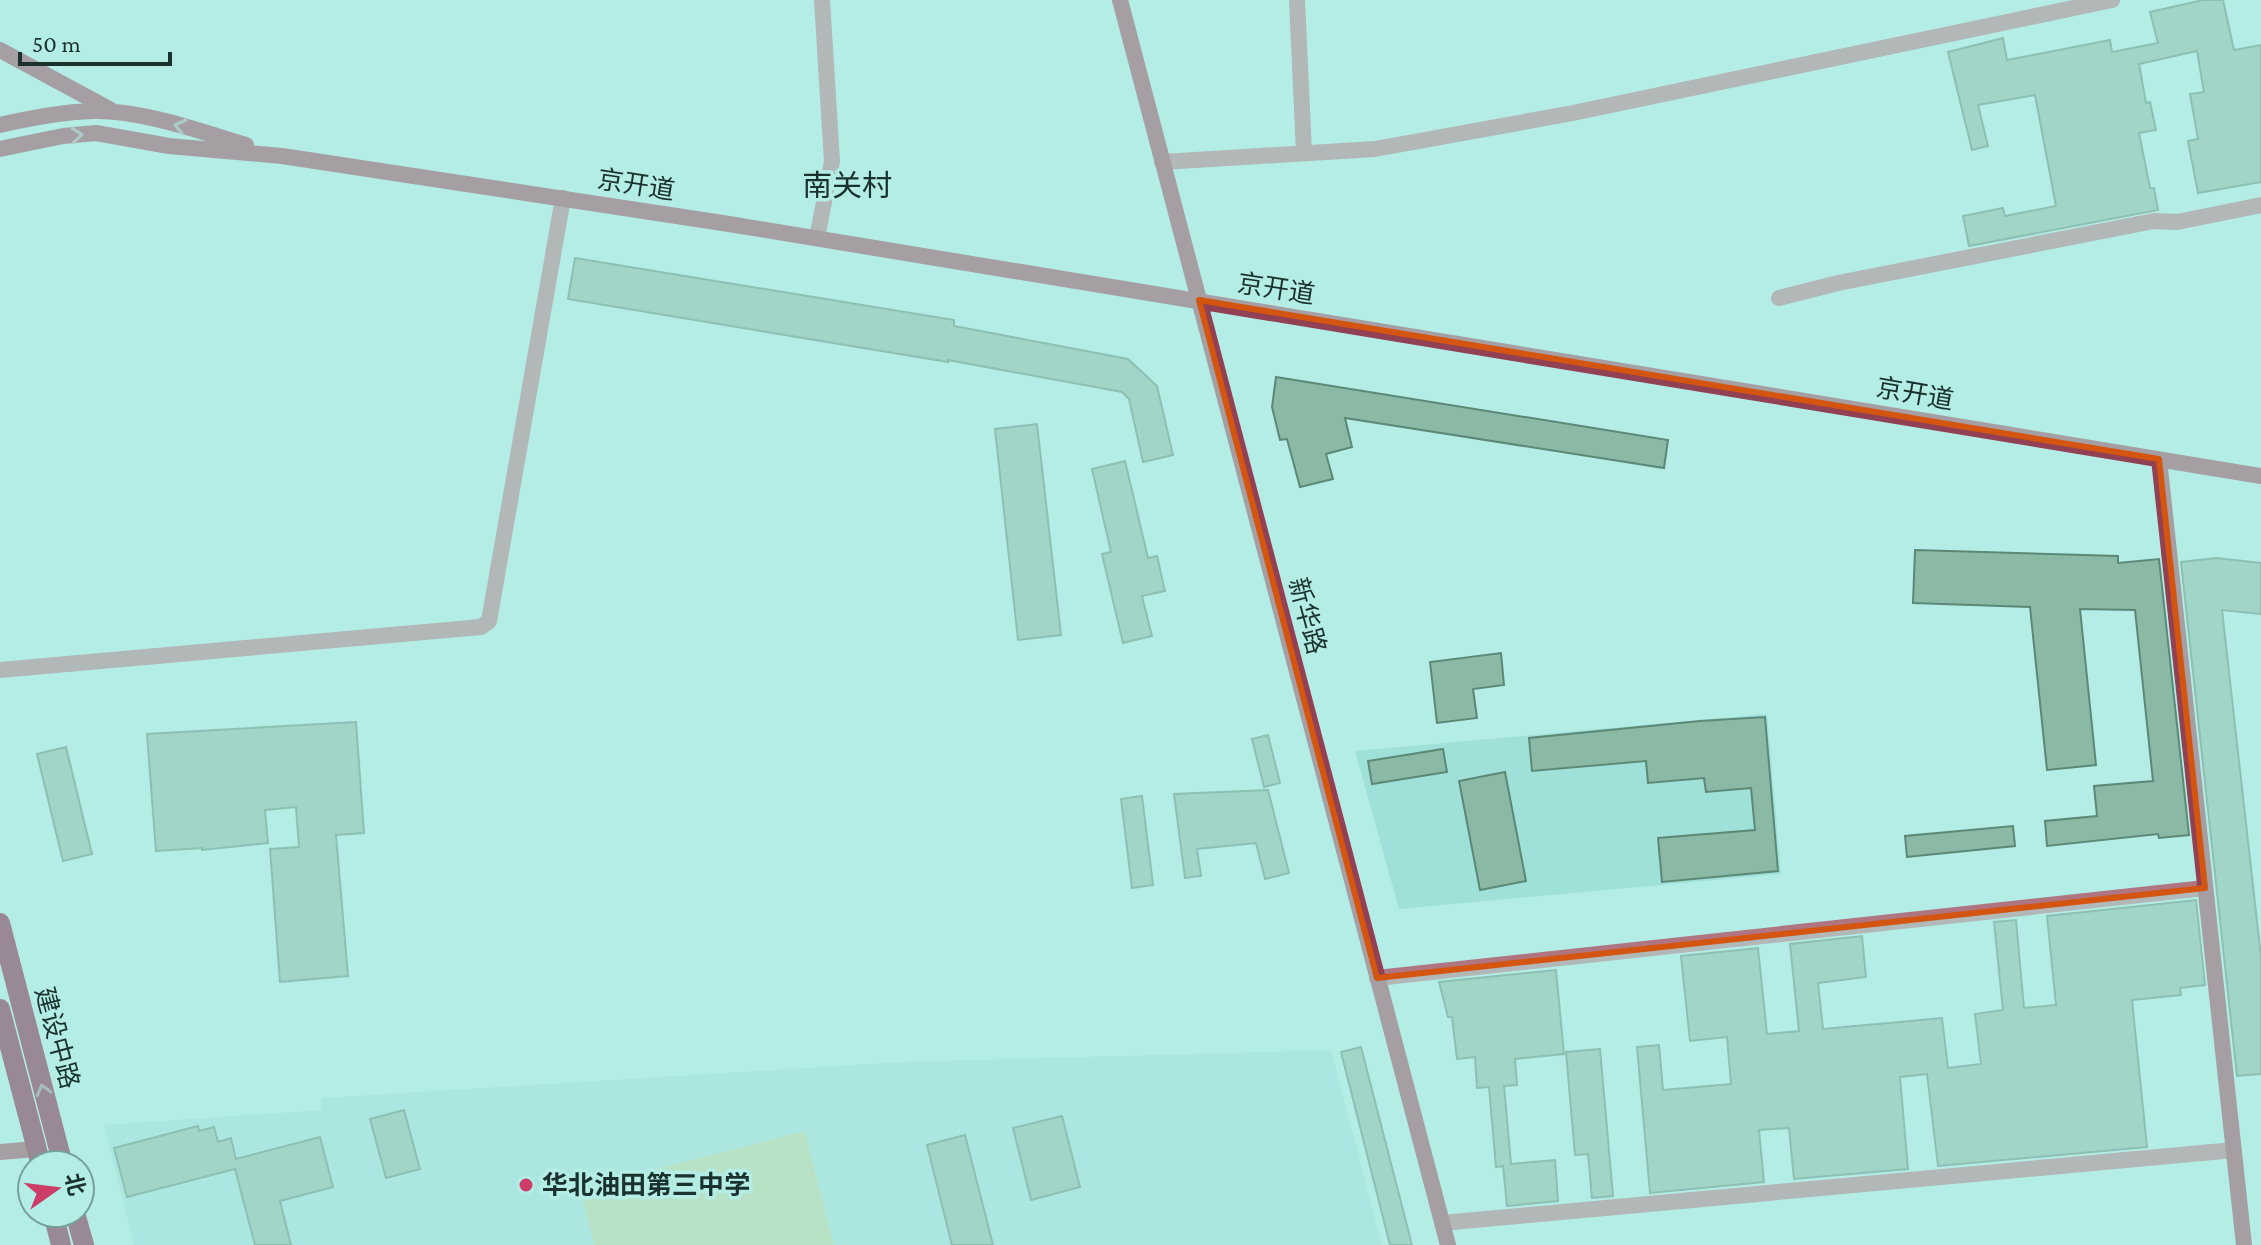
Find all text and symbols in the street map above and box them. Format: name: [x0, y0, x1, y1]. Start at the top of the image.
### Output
scale bar: [20, 16, 170, 66]
text: 50 m: [32, 30, 81, 57]
one-way arrow: [174, 119, 188, 135]
one-way arrow: [71, 127, 84, 144]
street label: 京开道: [595, 165, 677, 205]
district label: 南关村: [802, 169, 892, 202]
street label: 京开道: [1235, 269, 1317, 309]
street label: 京开道: [1874, 373, 1956, 415]
street label: 新华路: [1283, 575, 1331, 657]
street label: 建设中路: [30, 984, 84, 1092]
one-way arrow: [36, 1083, 53, 1097]
north arrow: [16, 1149, 96, 1229]
text: 北: [60, 1171, 90, 1198]
place label: 华北油田第三中学: [542, 1171, 750, 1200]
marker: 华北油田第三中学: [517, 1176, 535, 1194]

